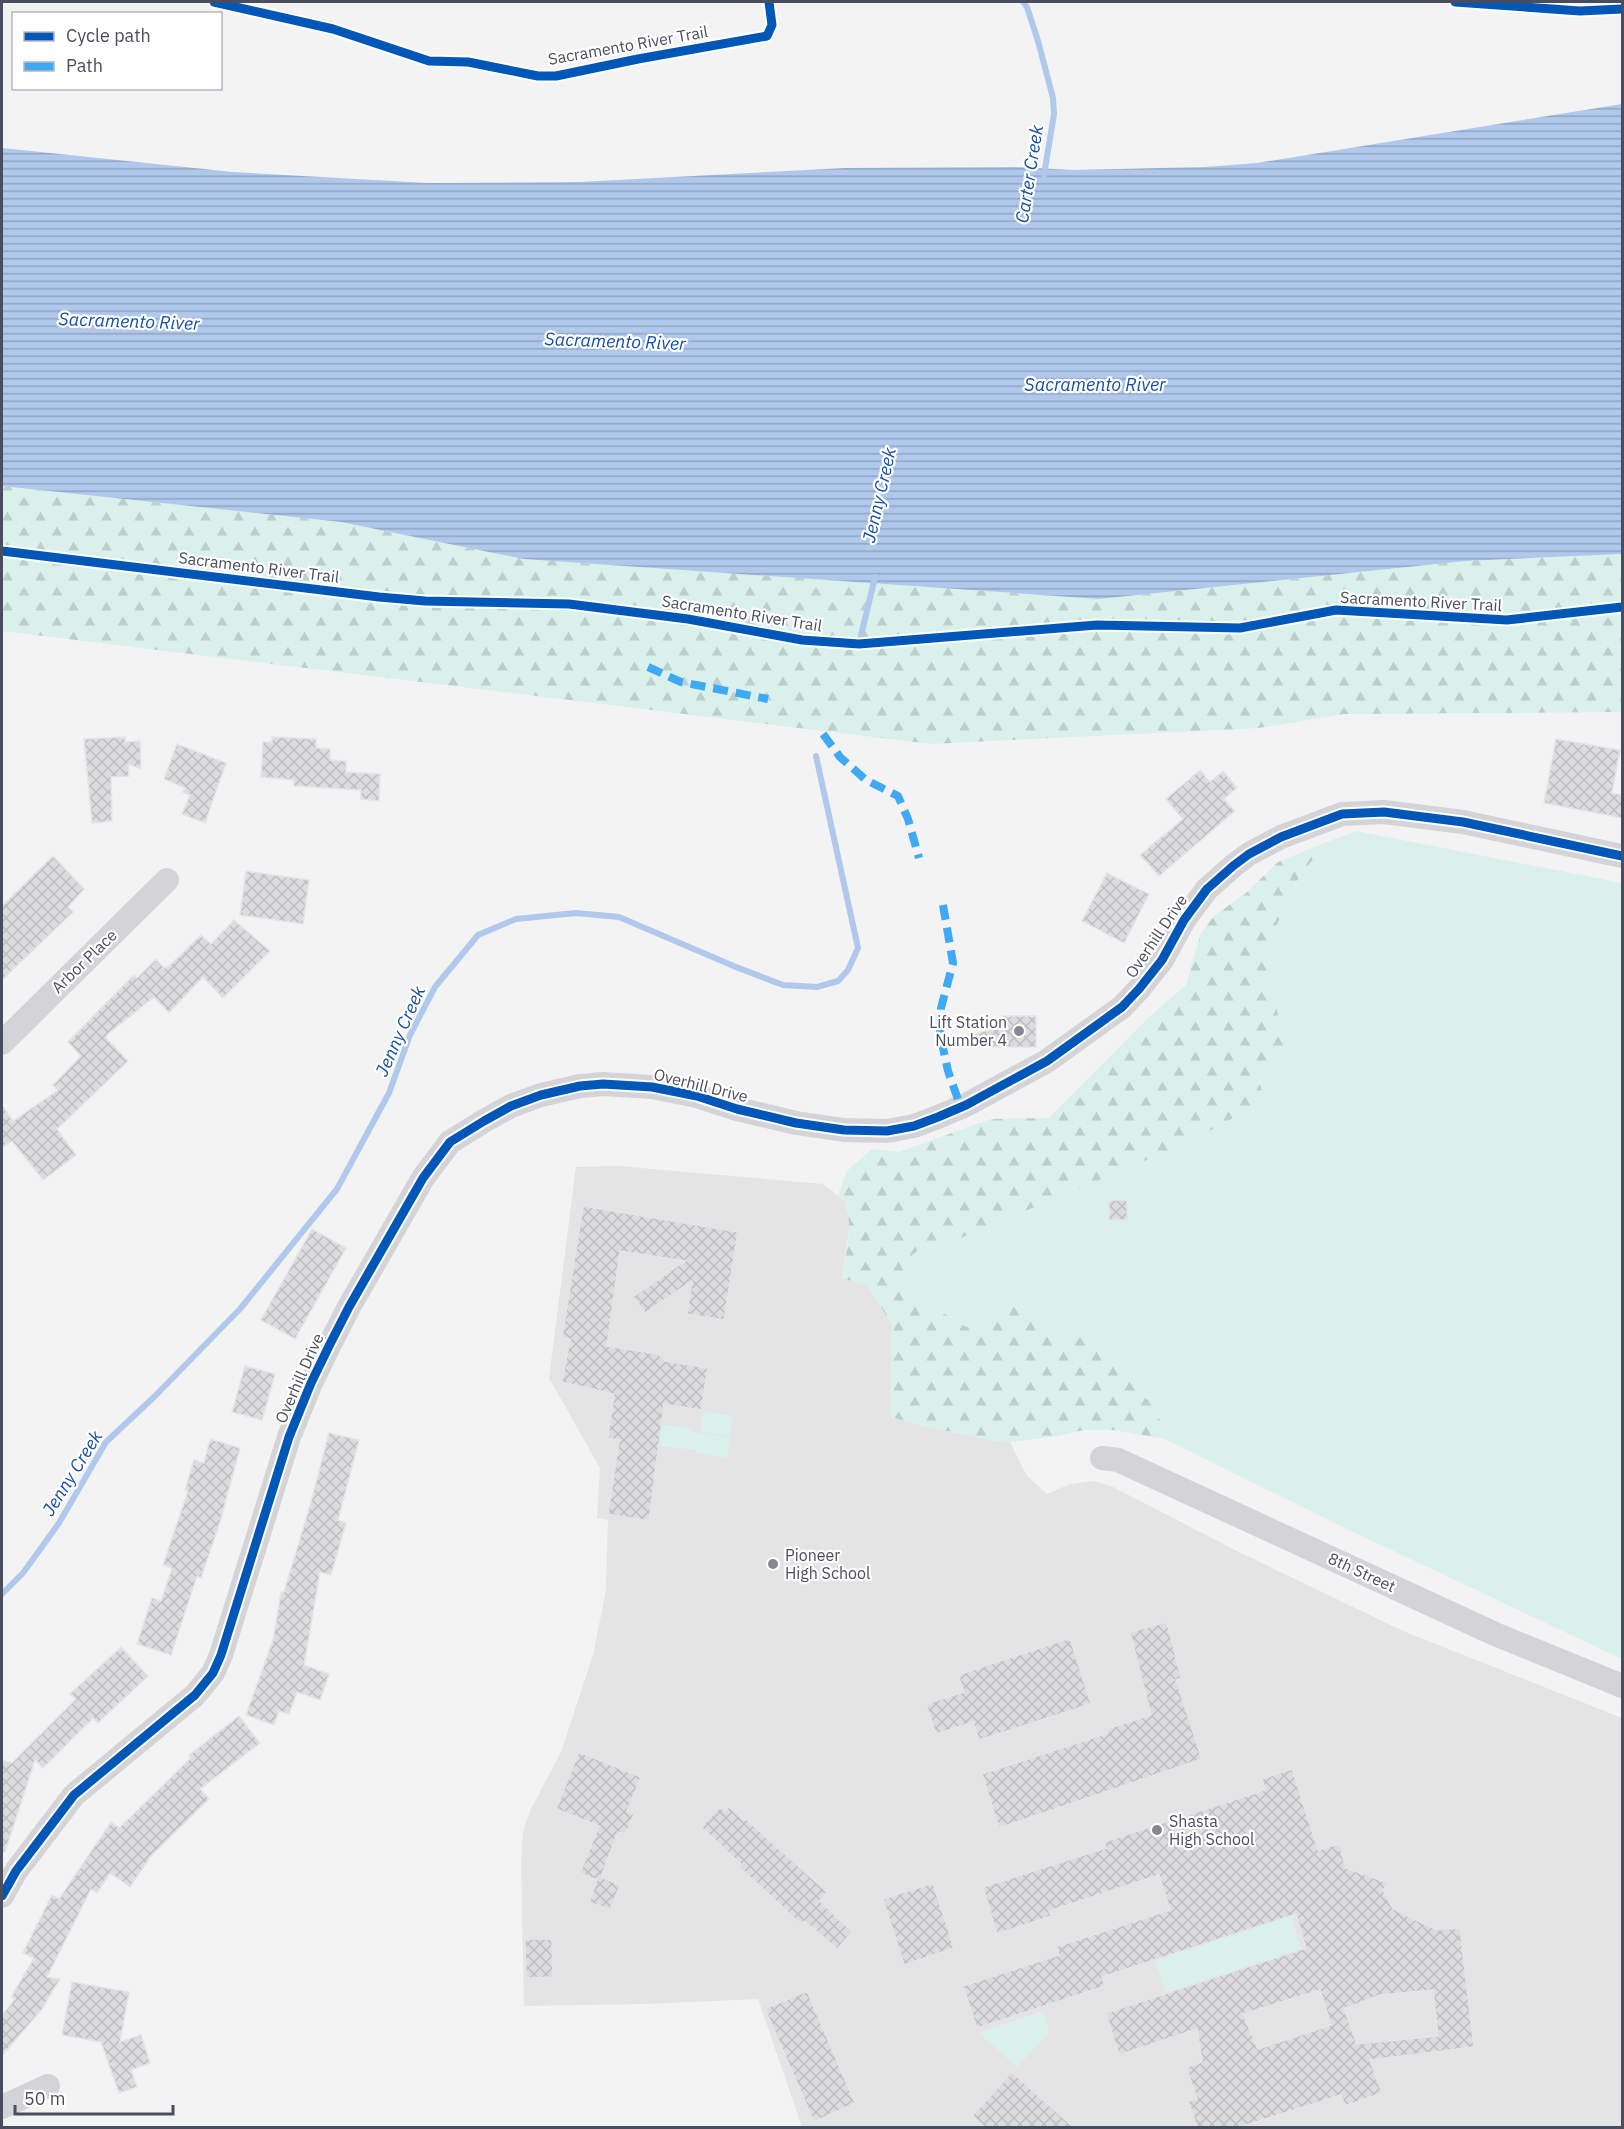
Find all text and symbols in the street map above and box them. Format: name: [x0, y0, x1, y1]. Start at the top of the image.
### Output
legend: [12, 12, 222, 90]
street label: Sacramento River Trail: [547, 21, 709, 69]
text: Cycle path: [66, 24, 151, 47]
text: Path: [66, 54, 103, 77]
water label: Carter Creek: [1010, 123, 1048, 224]
water label: Sacramento River: [58, 307, 200, 335]
water label: Sacramento River: [544, 327, 686, 355]
water label: Sacramento River: [1024, 373, 1166, 396]
water label: Jenny Creek: [857, 445, 901, 545]
street label: Sacramento River Trail: [177, 547, 341, 587]
street label: Sacramento River Trail: [1340, 587, 1502, 615]
street label: Sacramento River Trail: [660, 590, 824, 636]
street label: Overhill Drive: [1121, 890, 1191, 982]
street label: Arbor Place: [47, 925, 121, 997]
water label: Jenny Creek: [370, 982, 430, 1080]
place label: Lift Station Number 4: [929, 1012, 1007, 1050]
marker: Lift Station Number 4: [1012, 1024, 1026, 1038]
street label: Overhill Drive: [652, 1064, 750, 1106]
street label: Overhill Drive: [270, 1330, 328, 1426]
water label: Jenny Creek: [37, 1425, 108, 1520]
place label: Pioneer High School: [785, 1545, 870, 1583]
street label: 8th Street: [1325, 1548, 1399, 1596]
marker: Pioneer High School: [766, 1557, 780, 1571]
place label: Shasta High School: [1169, 1811, 1254, 1849]
marker: Shasta High School: [1150, 1823, 1164, 1837]
scale bar: [15, 2078, 172, 2116]
text: 50 m: [24, 2087, 66, 2110]

